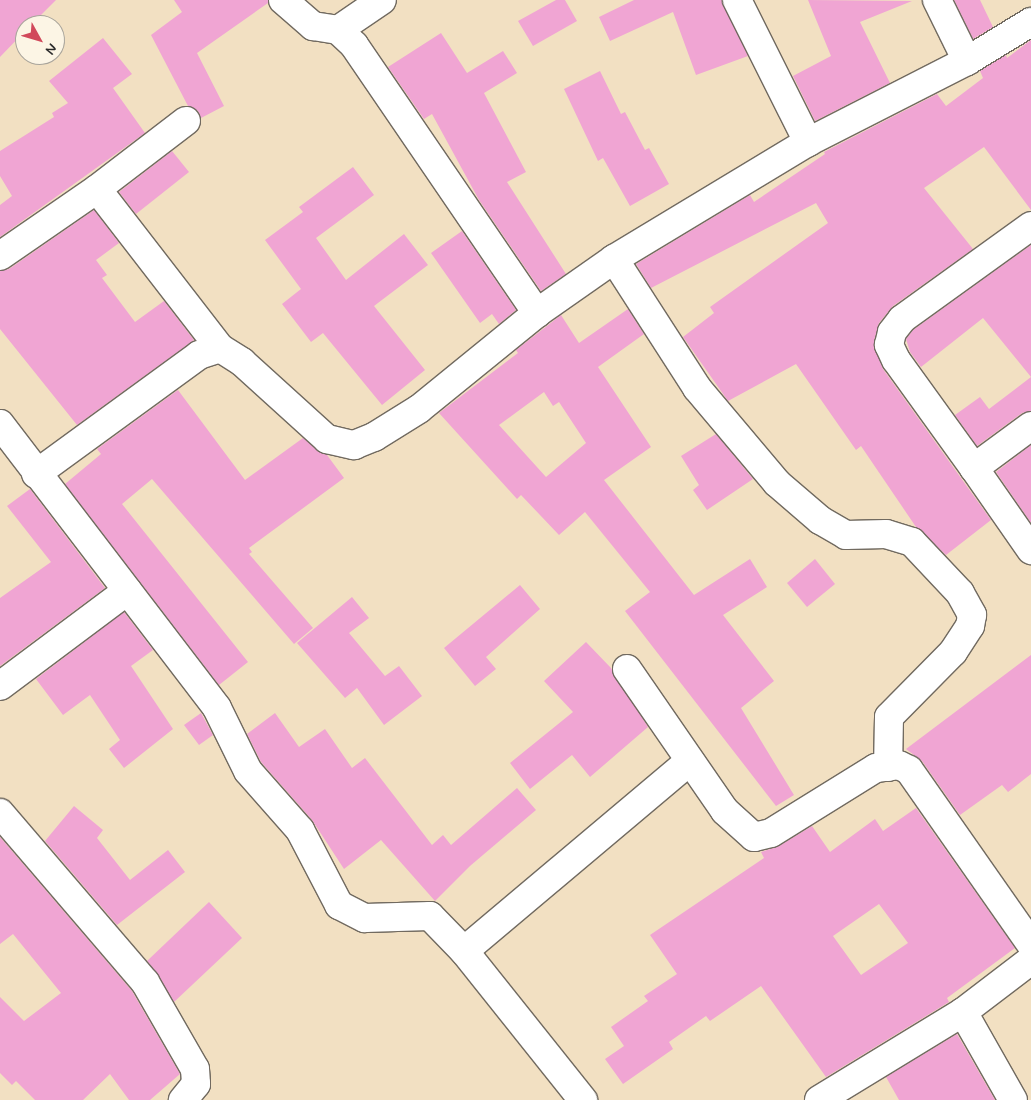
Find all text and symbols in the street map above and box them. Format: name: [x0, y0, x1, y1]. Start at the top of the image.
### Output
north arrow: [15, 15, 65, 65]
text: N: [41, 40, 61, 58]

